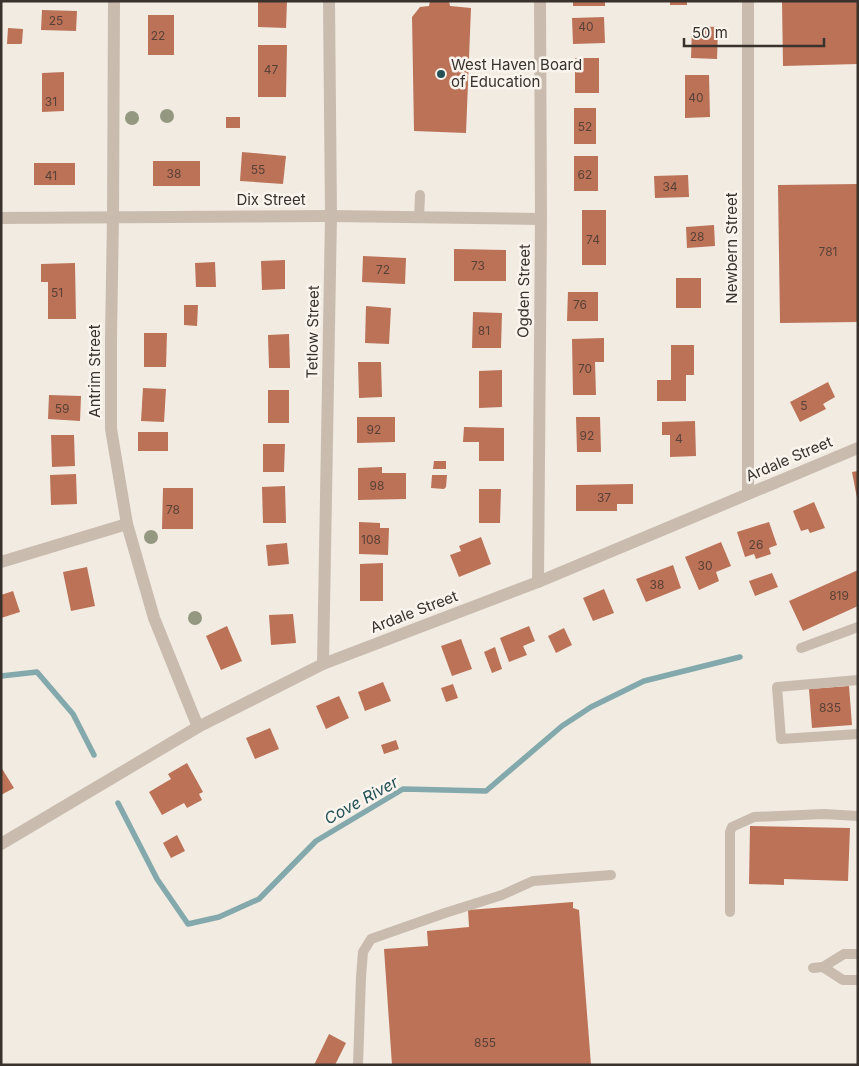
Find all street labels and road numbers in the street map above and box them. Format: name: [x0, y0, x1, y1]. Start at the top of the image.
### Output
street label: Dix Street: [236, 190, 306, 209]
street label: Newbern Street: [722, 192, 741, 304]
street label: Ogden Street: [513, 244, 534, 338]
street label: Tetlow Street: [302, 285, 323, 379]
street label: Antrim Street: [85, 324, 104, 418]
street label: Ardale Street: [743, 432, 835, 485]
street label: Ardale Street: [367, 586, 460, 637]

